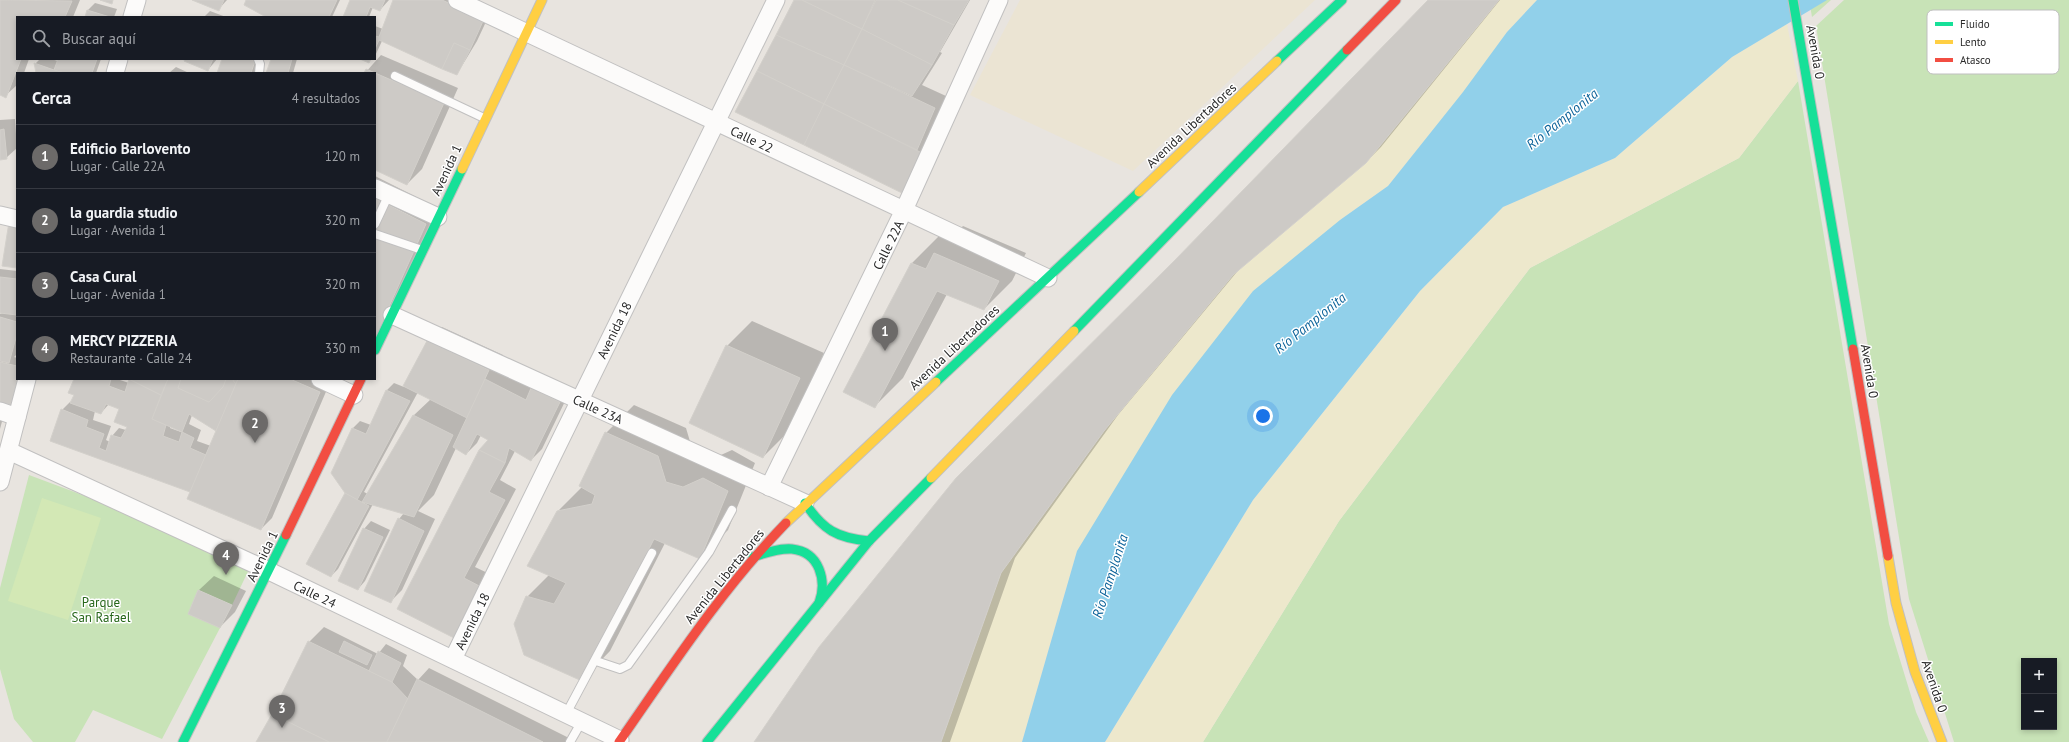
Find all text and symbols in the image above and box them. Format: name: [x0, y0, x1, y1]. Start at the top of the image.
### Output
legend: [1927, 10, 2059, 74]
search box: [16, 16, 376, 60]
text: Fluido: [1960, 17, 1990, 31]
street label: Avenida 0: [1802, 24, 1829, 80]
icon: search: [30, 27, 52, 49]
text: Buscar aquí: [62, 29, 136, 48]
text: Lento: [1960, 35, 1986, 49]
text: Atasco: [1960, 53, 1991, 67]
street label: Avenida Libertadores: [1143, 79, 1240, 172]
water label: Río Pamplonita: [1523, 85, 1602, 153]
text: Cerca: [32, 87, 71, 109]
text: 4 resultados: [292, 90, 360, 107]
street label: Calle 22: [728, 122, 776, 157]
text: Edificio Barlovento: [70, 139, 191, 158]
street label: Avenida 1: [427, 142, 466, 198]
text: 1: [41, 148, 49, 165]
text: 120 m: [325, 148, 360, 165]
text: Lugar · Calle 22A: [70, 158, 165, 175]
text: la guardia studio: [70, 203, 178, 222]
text: 2: [41, 212, 49, 229]
text: 320 m: [325, 212, 360, 229]
street label: Calle 22A: [869, 217, 908, 273]
text: Lugar · Avenida 1: [70, 222, 166, 239]
text: Casa Cural: [70, 267, 136, 286]
text: 3: [41, 276, 49, 293]
text: 320 m: [325, 276, 360, 293]
text: Lugar · Avenida 1: [70, 286, 166, 303]
water label: Río Pamplonita: [1271, 289, 1350, 357]
street label: Avenida 18: [593, 299, 636, 362]
street label: Avenida Libertadores: [906, 301, 1003, 394]
pin: 1: [872, 318, 898, 351]
text: MERCY PIZZERIA: [70, 331, 177, 350]
text: 4: [41, 340, 49, 357]
text: 330 m: [325, 340, 360, 357]
street label: Avenida 0: [1857, 343, 1882, 399]
text: Restaurante · Calle 24: [70, 350, 192, 367]
street label: Calle 23A: [570, 391, 626, 428]
your location: [1253, 406, 1273, 426]
pin: 2: [242, 410, 268, 443]
street label: Avenida Libertadores: [681, 525, 768, 627]
street label: Avenida 1: [243, 528, 282, 584]
water label: Río Pamplonita: [1088, 532, 1132, 620]
pin: 4: [213, 542, 239, 575]
street label: Calle 24: [291, 577, 339, 612]
street label: Avenida 18: [451, 590, 494, 653]
park label: Parque San Rafael: [72, 594, 131, 626]
street label: Avenida 0: [1918, 658, 1951, 715]
map controls: [2021, 658, 2057, 730]
button: +: [2021, 658, 2057, 694]
button: −: [2021, 694, 2057, 730]
pin: 3: [269, 695, 295, 728]

